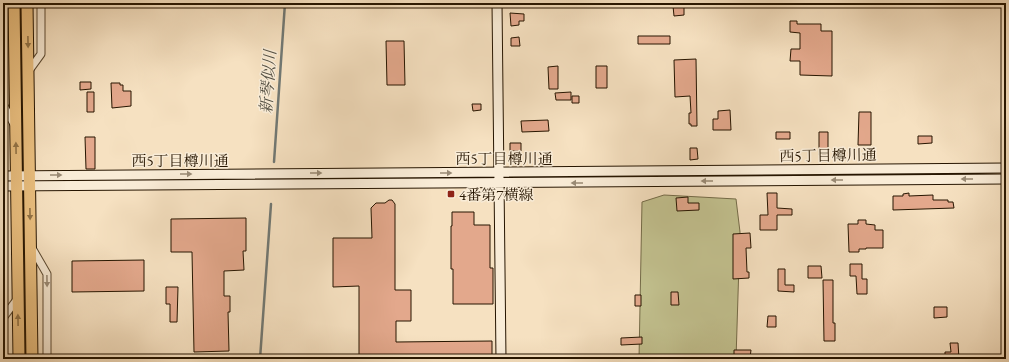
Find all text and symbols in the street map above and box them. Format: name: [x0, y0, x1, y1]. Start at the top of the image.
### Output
one-way arrow: [25, 36, 31, 49]
water label: 新琴似川: [255, 47, 281, 115]
one-way arrow: [13, 141, 19, 154]
street label: 西5丁目樽川通: [779, 145, 877, 165]
street label: 西5丁目樽川通: [455, 149, 553, 168]
street label: 西5丁目樽川通: [131, 151, 229, 170]
one-way arrow: [310, 170, 323, 176]
one-way arrow: [440, 170, 453, 176]
one-way arrow: [180, 171, 193, 177]
one-way arrow: [50, 172, 63, 178]
one-way arrow: [960, 176, 973, 182]
one-way arrow: [830, 177, 843, 183]
one-way arrow: [701, 178, 713, 185]
one-way arrow: [571, 179, 583, 186]
place label: 4番第7横線: [459, 185, 533, 204]
marker: 4番第7横線: [446, 189, 456, 199]
one-way arrow: [27, 208, 33, 221]
one-way arrow: [44, 275, 50, 288]
one-way arrow: [15, 313, 21, 326]

